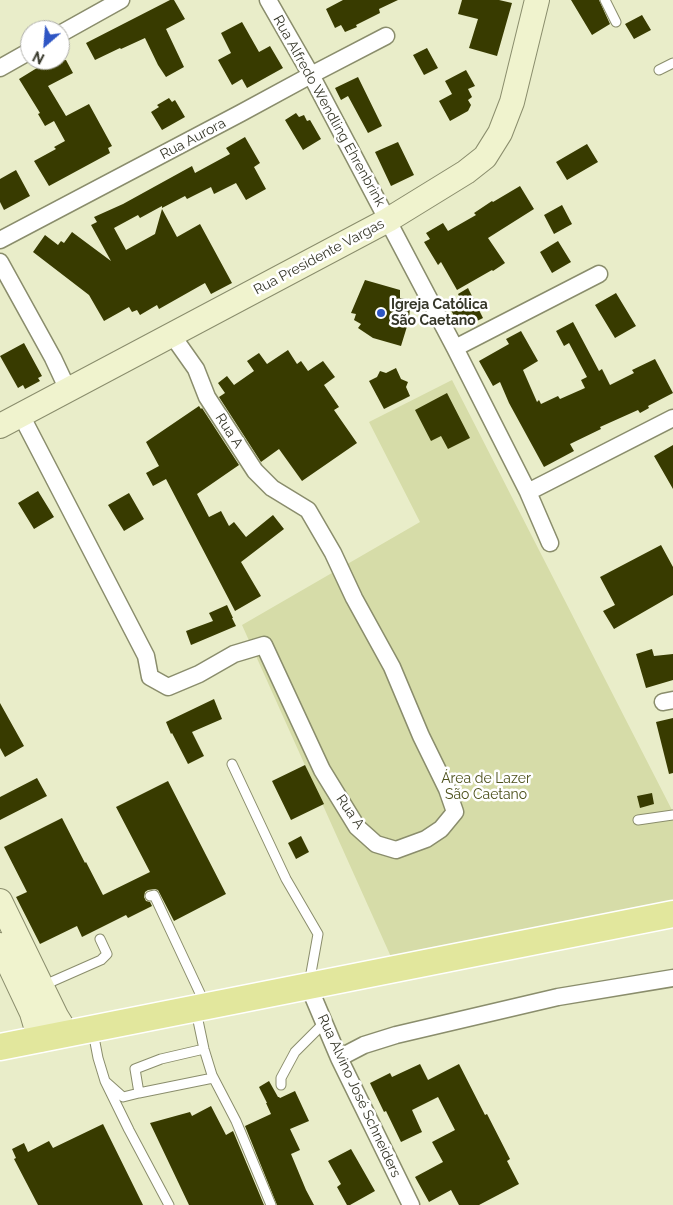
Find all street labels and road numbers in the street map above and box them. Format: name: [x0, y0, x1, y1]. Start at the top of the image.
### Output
street label: Rua Alfredo Wendling Ehrenbrink: [269, 12, 389, 210]
street label: Rua Aurora: [157, 115, 229, 163]
street label: Rua Presidente Vargas: [251, 215, 387, 299]
street label: Rua A: [212, 410, 246, 452]
street label: Rua A: [332, 792, 368, 832]
street label: Rua Alvino José Schneiders: [314, 1012, 404, 1180]

